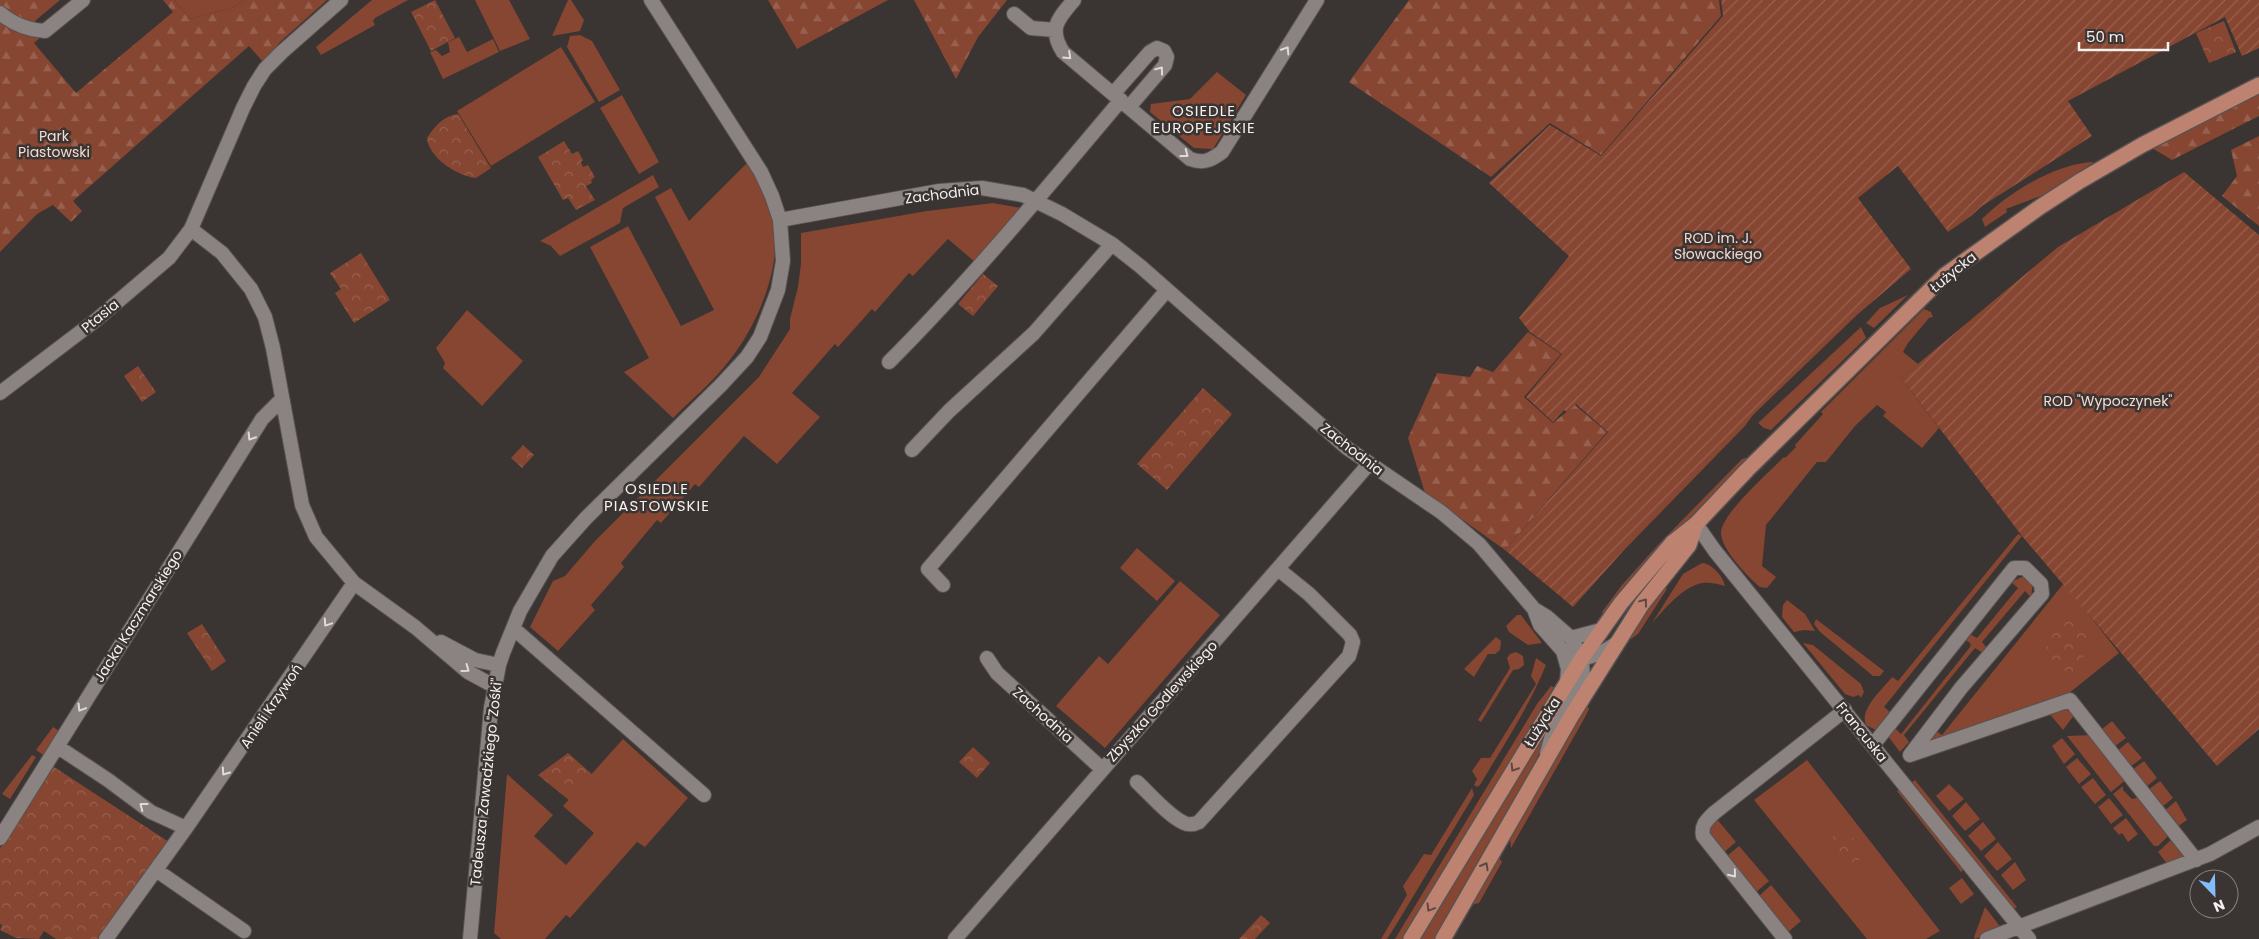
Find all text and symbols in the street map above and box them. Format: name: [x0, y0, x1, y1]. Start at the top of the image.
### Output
scale bar: [2079, 20, 2168, 52]
text: 50 m: [2086, 26, 2124, 47]
one-way arrow: [1279, 47, 1289, 56]
one-way arrow: [1063, 50, 1072, 59]
one-way arrow: [1154, 66, 1163, 76]
district label: OSIEDLE EUROPEJSKIE: [1152, 100, 1256, 138]
park label: Park Piastowski: [18, 126, 90, 162]
one-way arrow: [1179, 148, 1189, 157]
street label: Zachodnia: [904, 180, 980, 208]
park label: ROD im. J. Słowackiego: [1674, 228, 1762, 264]
street label: Łużycka: [1926, 247, 1980, 297]
street label: Ptasia: [77, 295, 123, 337]
park label: ROD "Wypoczynek": [2044, 391, 2172, 411]
street label: Zachodnia: [1316, 418, 1388, 480]
one-way arrow: [248, 431, 257, 440]
district label: OSIEDLE PIASTOWSKIE: [604, 478, 710, 516]
street label: Jacka Kaczmarskiego: [89, 546, 187, 686]
one-way arrow: [1638, 599, 1647, 608]
one-way arrow: [324, 618, 333, 627]
street label: Zbyszka Godlewskiego: [1102, 636, 1222, 766]
street label: Anieli Krzywoń: [235, 660, 307, 752]
one-way arrow: [460, 664, 469, 672]
street label: Tadeusza Zawadzkiego "Zośki": [465, 677, 507, 887]
street label: Zachodnia: [1009, 683, 1077, 747]
street label: Łużycka: [1519, 694, 1565, 750]
street label: Francuska: [1832, 698, 1892, 766]
one-way arrow: [78, 703, 88, 712]
one-way arrow: [1510, 763, 1520, 772]
one-way arrow: [222, 766, 231, 776]
one-way arrow: [140, 803, 149, 811]
one-way arrow: [1479, 863, 1489, 872]
one-way arrow: [1728, 869, 1737, 878]
north arrow: [2189, 869, 2239, 919]
text: N: [2210, 895, 2228, 917]
one-way arrow: [1427, 902, 1437, 911]

